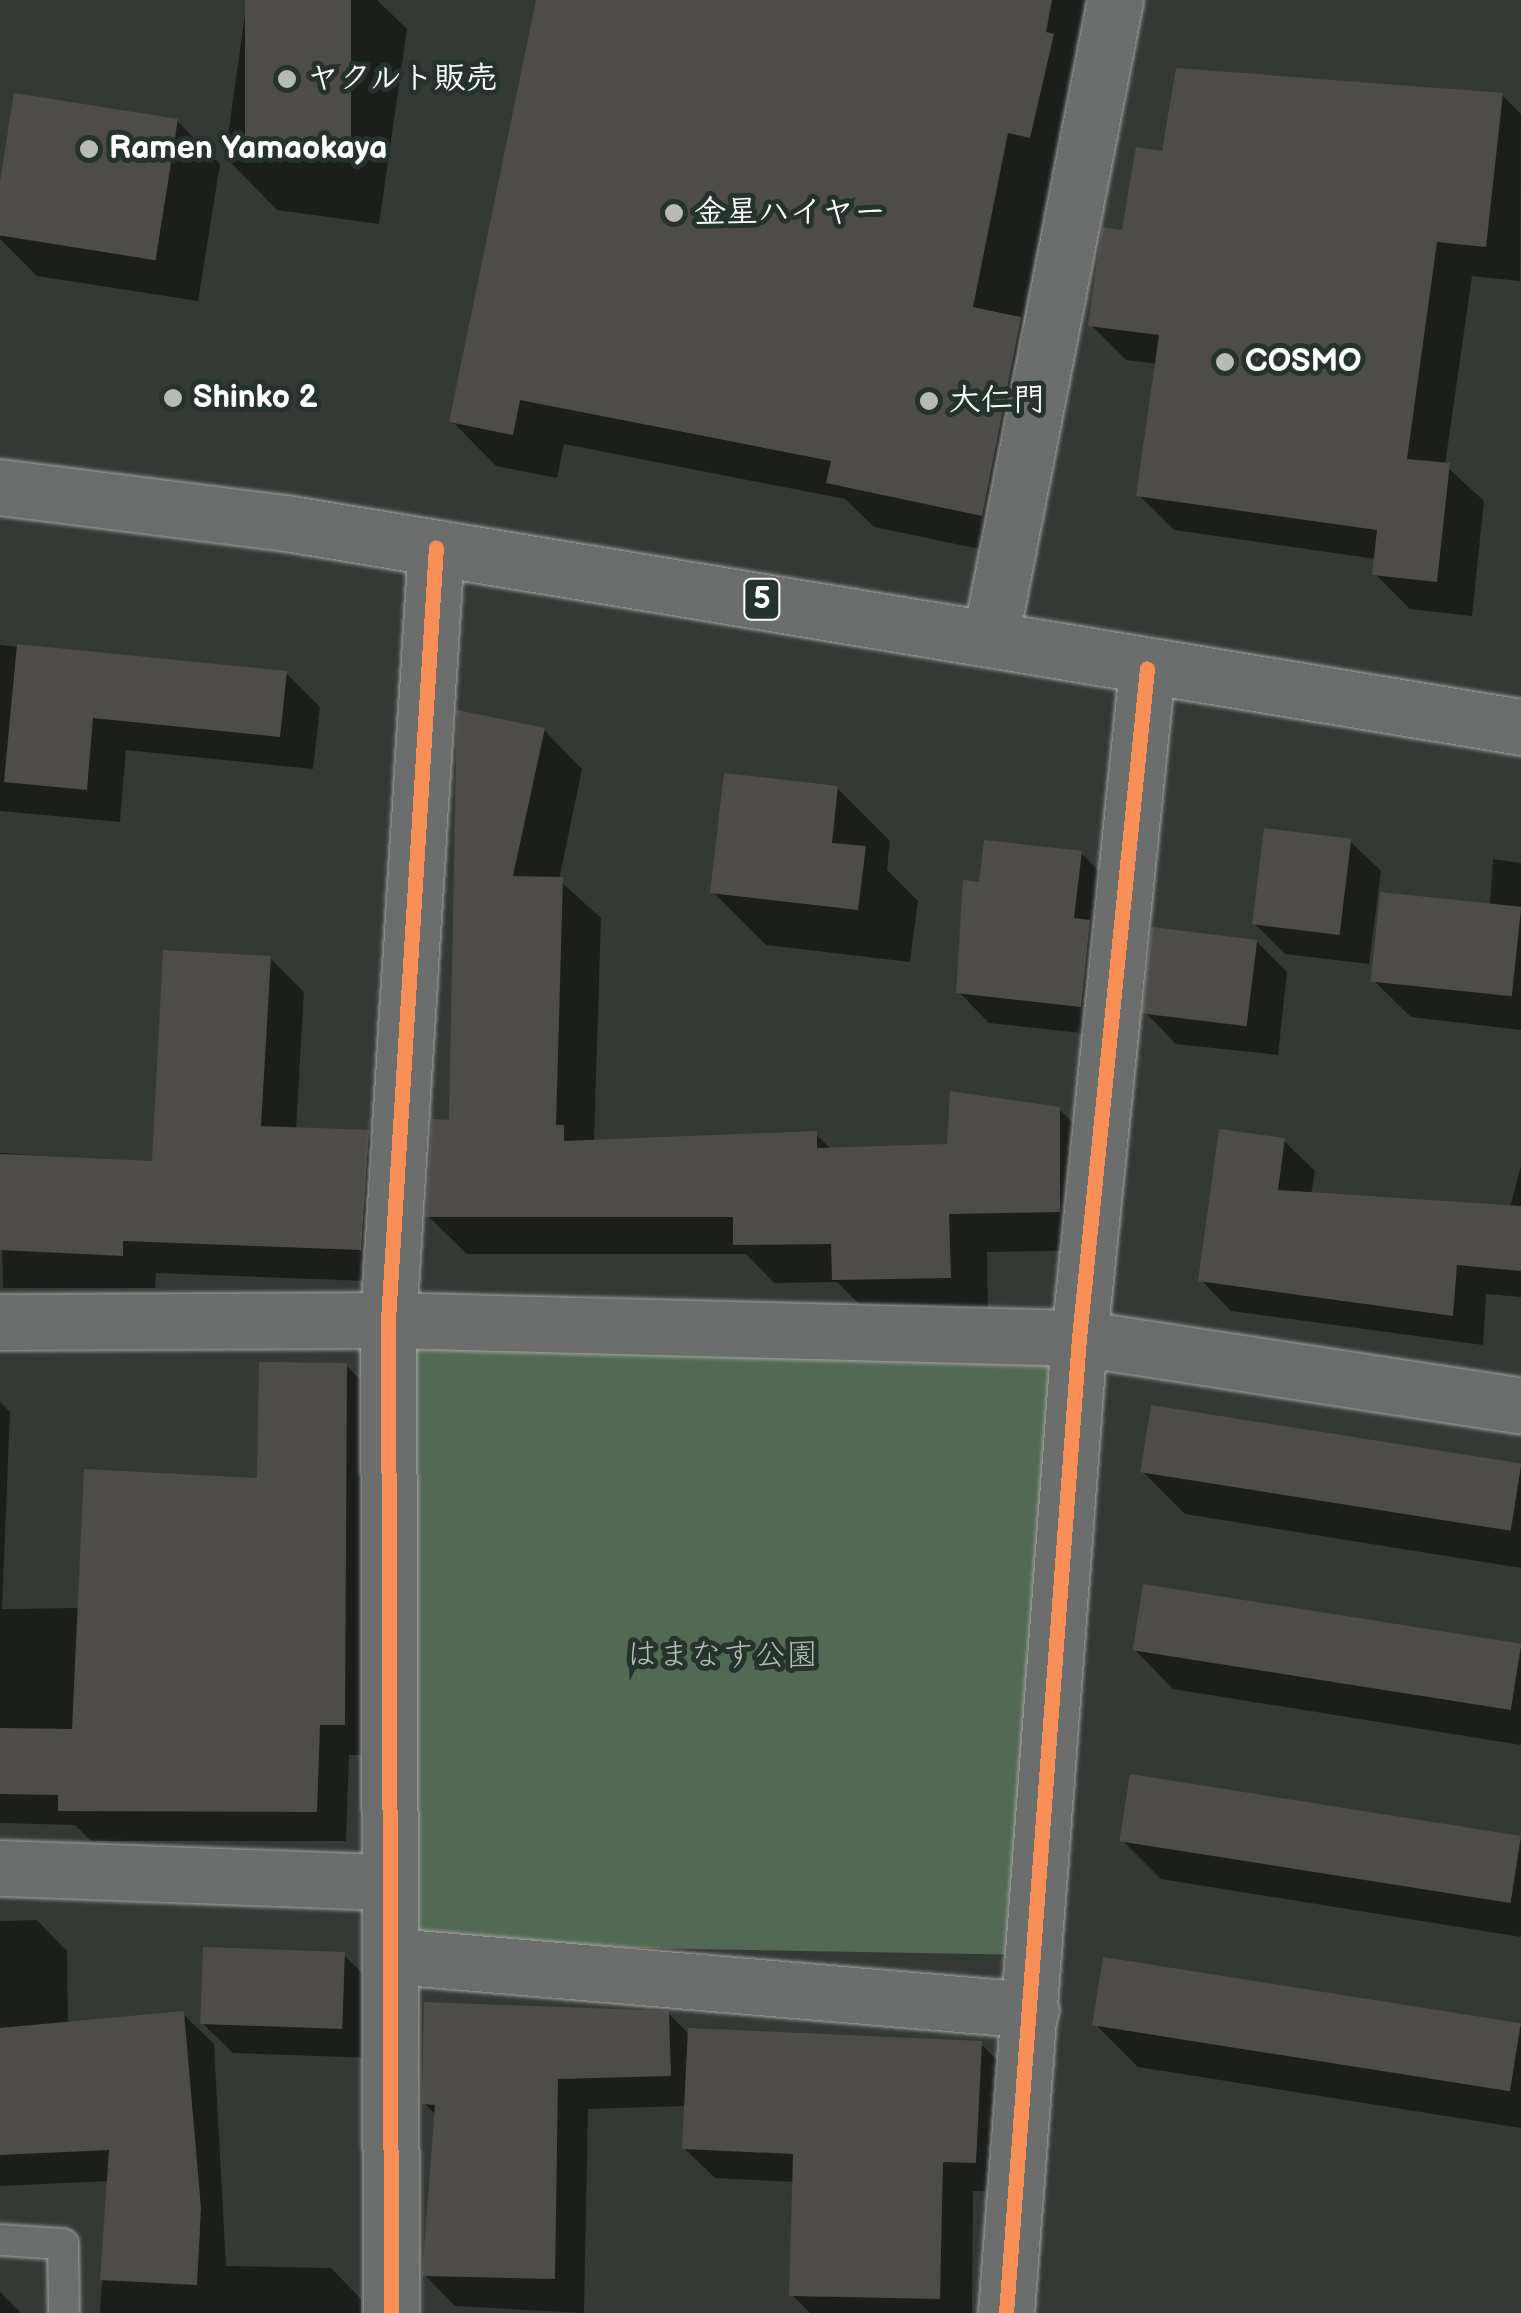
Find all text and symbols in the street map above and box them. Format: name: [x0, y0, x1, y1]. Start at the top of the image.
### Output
place label: ヤクルト販売: [307, 60, 499, 98]
marker: ヤクルト販売: [276, 68, 298, 90]
place label: Ramen Yamaokaya: [109, 130, 387, 168]
marker: Ramen Yamaokaya: [78, 138, 100, 160]
place label: 金星ハイヤー: [694, 194, 886, 232]
marker: 金星ハイヤー: [663, 202, 685, 224]
place label: COSMO: [1245, 343, 1362, 381]
marker: COSMO: [1214, 351, 1236, 373]
place label: Shinko 2: [193, 379, 318, 417]
place label: 大仁門: [949, 382, 1045, 420]
marker: Shinko 2: [162, 387, 184, 409]
marker: 大仁門: [918, 390, 940, 412]
road number: 5: [742, 574, 782, 624]
park label: はまなす公園: [626, 1637, 818, 1675]

